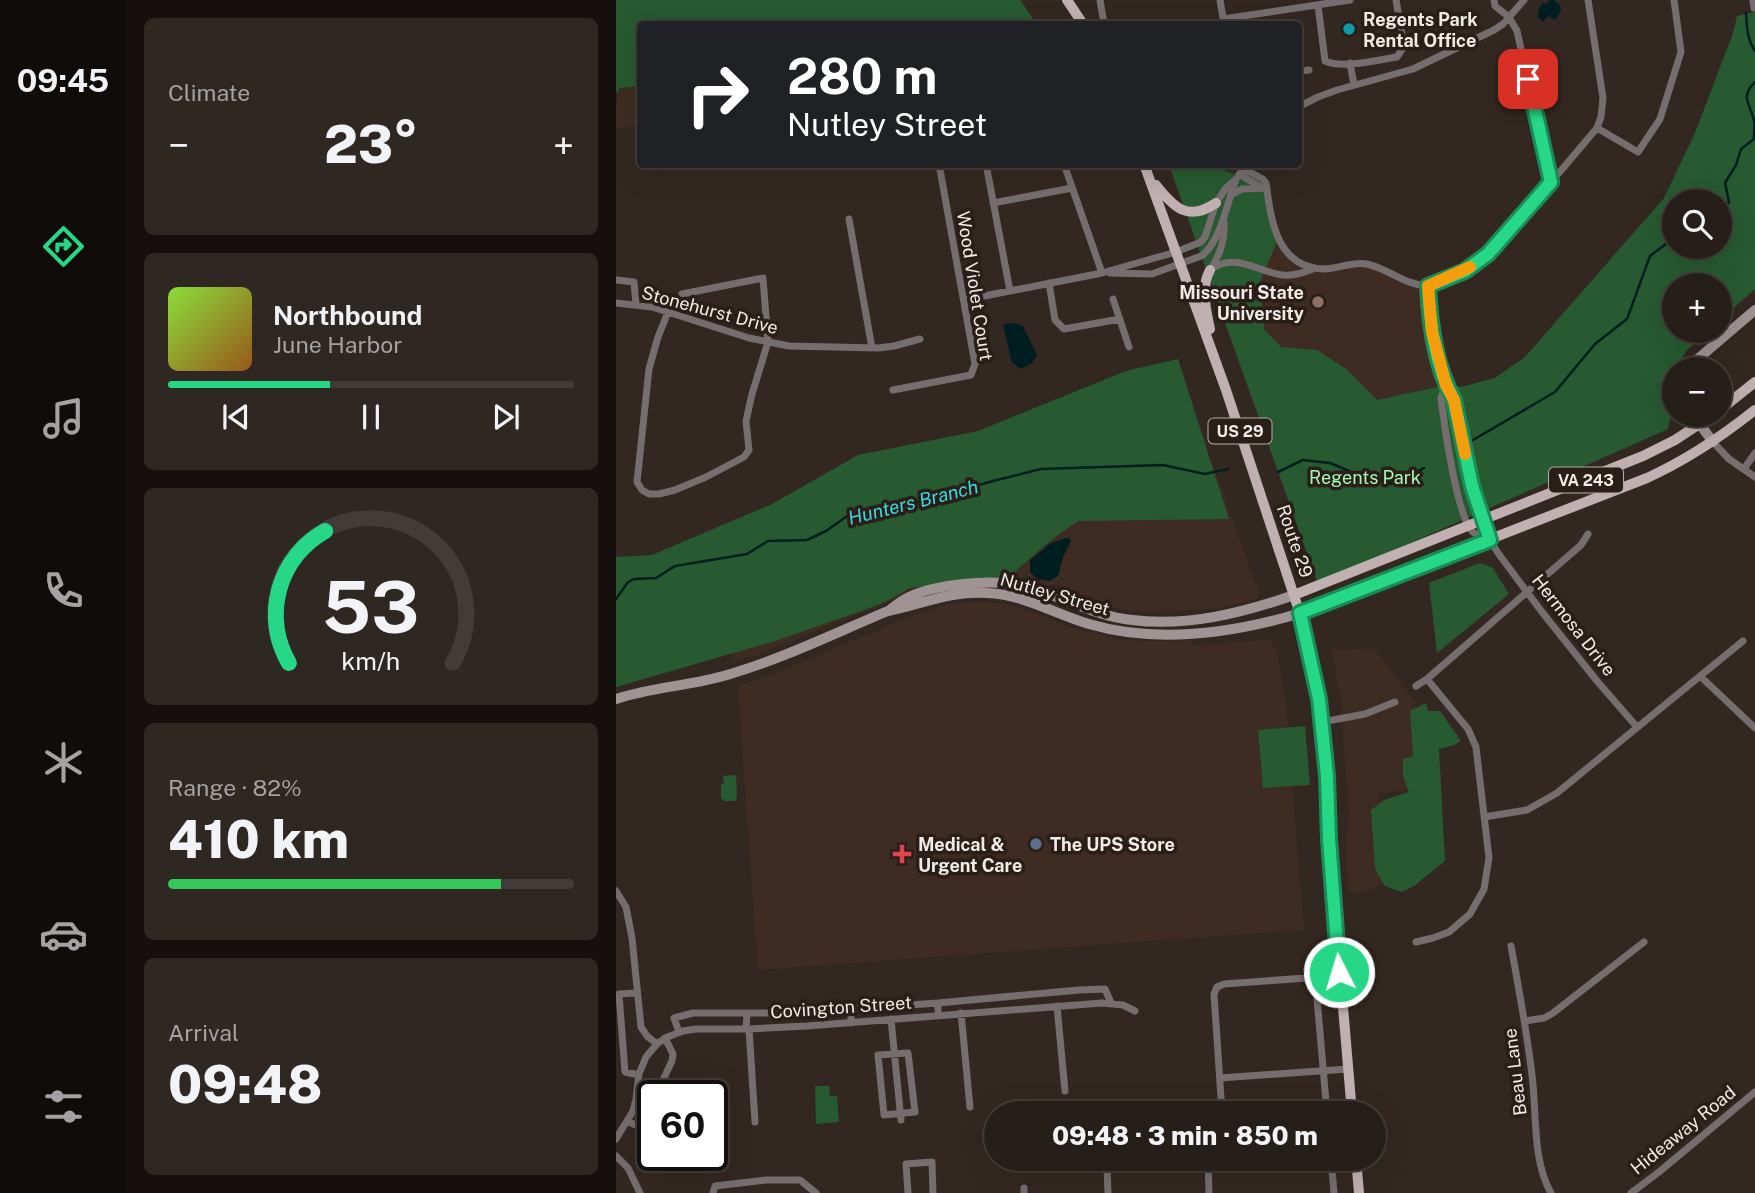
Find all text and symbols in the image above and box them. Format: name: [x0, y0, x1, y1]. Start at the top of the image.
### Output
place label: Regents Park Rental Office: [1363, 9, 1478, 51]
marker: Regents Park Rental Office: [1341, 21, 1357, 37]
text: 280 m: [787, 47, 937, 105]
icon: right: [672, 49, 763, 140]
pin: [1498, 49, 1558, 109]
icon: arrive: [1509, 60, 1547, 98]
text: 09:45: [17, 62, 109, 99]
text: Climate: [168, 79, 250, 106]
text: Nutley Street: [787, 106, 987, 143]
text: 23°: [324, 114, 418, 175]
text: −: [168, 123, 189, 168]
text: +: [553, 123, 574, 168]
map controls: [1662, 189, 1732, 427]
button: search: [1662, 189, 1732, 259]
street label: Wood Violet Court: [953, 210, 997, 362]
icon: directions: [39, 222, 88, 271]
button: +: [1662, 273, 1732, 343]
street label: Stonehurst Drive: [639, 282, 781, 338]
place label: Missouri State University: [1179, 282, 1304, 324]
marker: Missouri State University: [1310, 294, 1326, 310]
text: Northbound: [273, 300, 422, 331]
text: June Harbor: [273, 331, 402, 358]
button: −: [1662, 357, 1732, 427]
icon: music: [39, 394, 88, 443]
icon: previous: [217, 398, 255, 436]
icon: pause: [352, 398, 390, 436]
icon: next: [487, 398, 525, 436]
road number: US 29: [1208, 418, 1272, 444]
park label: Regents Park: [1309, 467, 1421, 488]
road number: VA 243: [1549, 467, 1623, 492]
water label: Hunters Branch: [846, 475, 980, 529]
street label: Route 29: [1273, 502, 1317, 580]
text: 53: [322, 564, 420, 649]
icon: phone: [39, 566, 88, 615]
street label: Nutley Street: [998, 568, 1112, 620]
street label: Hermosa Drive: [1528, 570, 1620, 680]
text: km/h: [342, 645, 400, 675]
icon: climate: [39, 738, 88, 787]
text: Range · 82%: [168, 774, 302, 801]
text: 410 km: [168, 809, 349, 870]
place label: Medical & Urgent Care: [918, 834, 1022, 876]
place label: The UPS Store: [1050, 834, 1175, 855]
marker: The UPS Store: [1028, 836, 1044, 852]
marker: Medical & Urgent Care: [892, 844, 912, 864]
icon: car: [39, 910, 88, 959]
position arrow: [1302, 935, 1376, 1009]
street label: Covington Street: [769, 992, 913, 1022]
text: Arrival: [168, 1019, 239, 1046]
street label: Beau Lane: [1499, 1027, 1531, 1117]
text: 09:48: [168, 1054, 323, 1115]
speed limit sign: 60: [637, 1080, 728, 1171]
street label: Hideaway Road: [1626, 1081, 1740, 1179]
icon: filters: [39, 1082, 88, 1131]
text: 09:48 · 3 min · 850 m: [1052, 1120, 1318, 1151]

